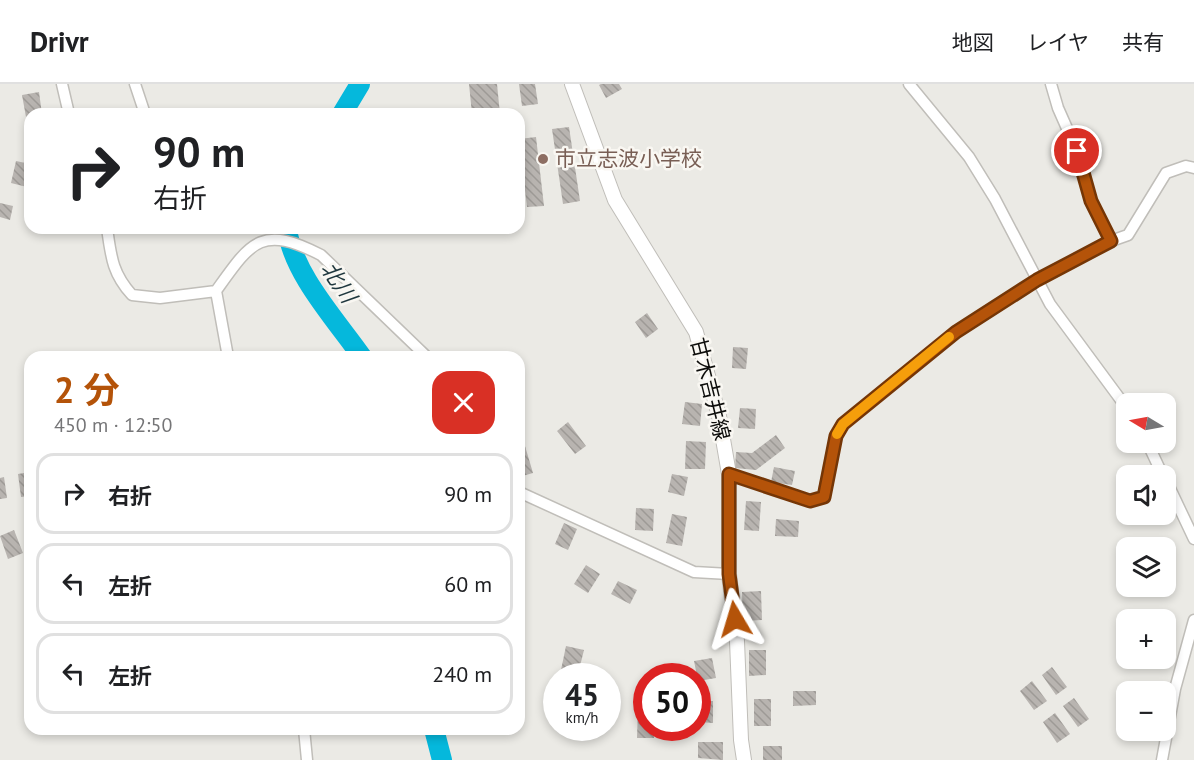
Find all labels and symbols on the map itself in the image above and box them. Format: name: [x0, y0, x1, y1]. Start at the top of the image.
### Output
pin: [1051, 125, 1102, 176]
place label: 市立志波小学校: [555, 145, 702, 172]
marker: 市立志波小学校: [536, 152, 550, 166]
water label: 北川: [315, 256, 364, 310]
street label: 甘木吉井線: [685, 335, 736, 443]
north arrow: [1116, 393, 1176, 453]
position arrow: [703, 587, 767, 651]
speed limit sign: 50: [633, 663, 711, 741]

